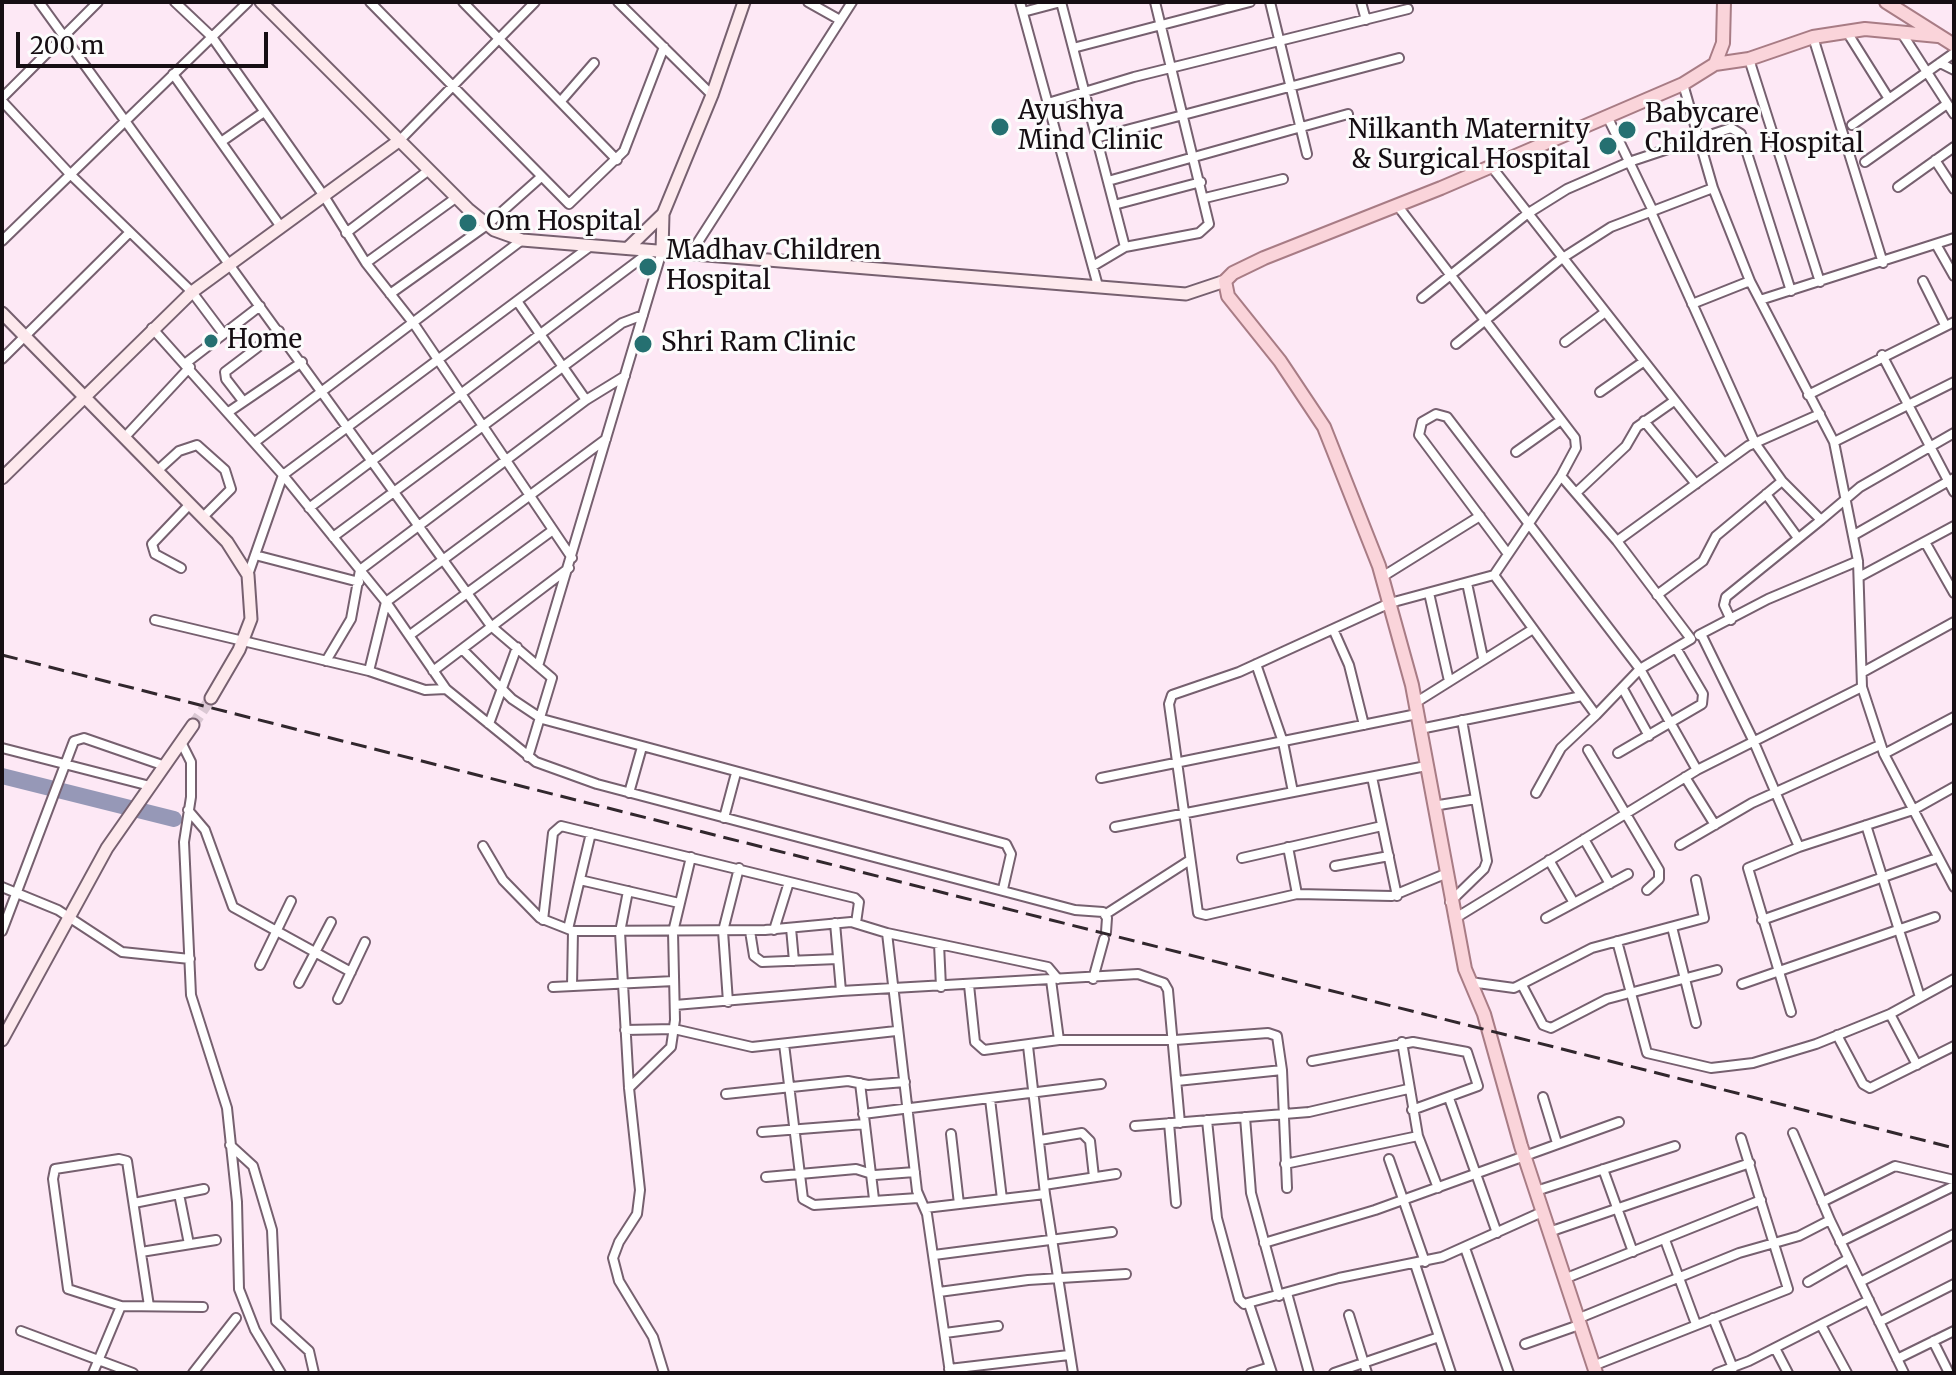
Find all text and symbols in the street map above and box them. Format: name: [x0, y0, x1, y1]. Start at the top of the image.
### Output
scale bar: [20, 16, 272, 66]
text: 200 m: [30, 30, 104, 61]
place label: Ayushya Mind Clinic: [1018, 96, 1163, 158]
place label: Babycare Children Hospital: [1645, 99, 1864, 160]
place label: Nilkanth Maternity & Surgical Hospital: [1348, 115, 1590, 176]
marker: Ayushya Mind Clinic: [989, 116, 1011, 138]
marker: Babycare Children Hospital: [1616, 119, 1638, 141]
marker: Nilkanth Maternity & Surgical Hospital: [1597, 135, 1619, 157]
place label: Om Hospital: [486, 207, 642, 239]
marker: Om Hospital: [457, 212, 479, 234]
place label: Madhav Children Hospital: [666, 236, 881, 298]
marker: Madhav Children Hospital: [637, 256, 659, 278]
place label: Home: [227, 325, 302, 357]
place label: Shri Ram Clinic: [661, 328, 856, 360]
marker: Home: [202, 332, 220, 350]
marker: Shri Ram Clinic: [632, 333, 654, 355]

